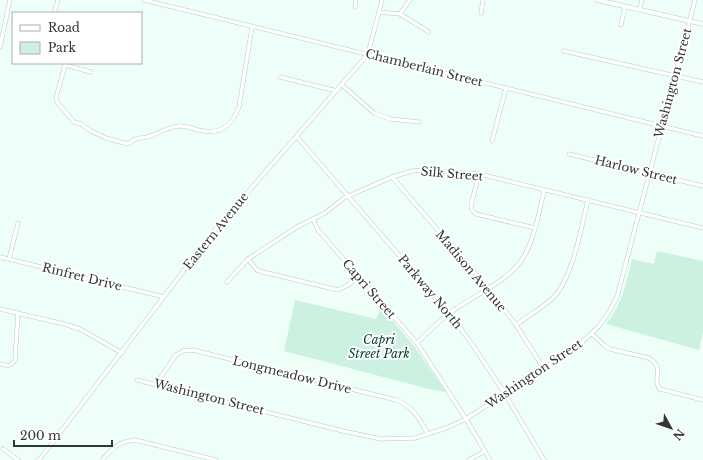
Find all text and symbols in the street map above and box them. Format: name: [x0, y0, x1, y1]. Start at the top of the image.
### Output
legend: [12, 12, 142, 64]
text: Road: [48, 20, 80, 35]
street label: Washington Street: [650, 26, 695, 140]
text: Park: [48, 40, 76, 55]
street label: Chamberlain Street: [364, 46, 485, 89]
street label: Harlow Street: [593, 152, 679, 187]
street label: Silk Street: [420, 163, 484, 184]
street label: Eastern Avenue: [180, 189, 251, 272]
street label: Madison Avenue: [433, 227, 510, 315]
street label: Parkway North: [395, 252, 466, 332]
street label: Capri Street: [340, 256, 400, 322]
street label: Rinfret Drive: [41, 259, 124, 294]
park label: Capri Street Park: [348, 332, 410, 361]
street label: Washington Street: [482, 335, 585, 412]
street label: Longmeadow Drive: [231, 353, 353, 397]
street label: Washington Street: [151, 375, 266, 418]
north arrow: [651, 408, 691, 448]
scale bar: [14, 422, 112, 448]
text: N: [670, 426, 687, 443]
text: 200 m: [20, 428, 61, 443]

